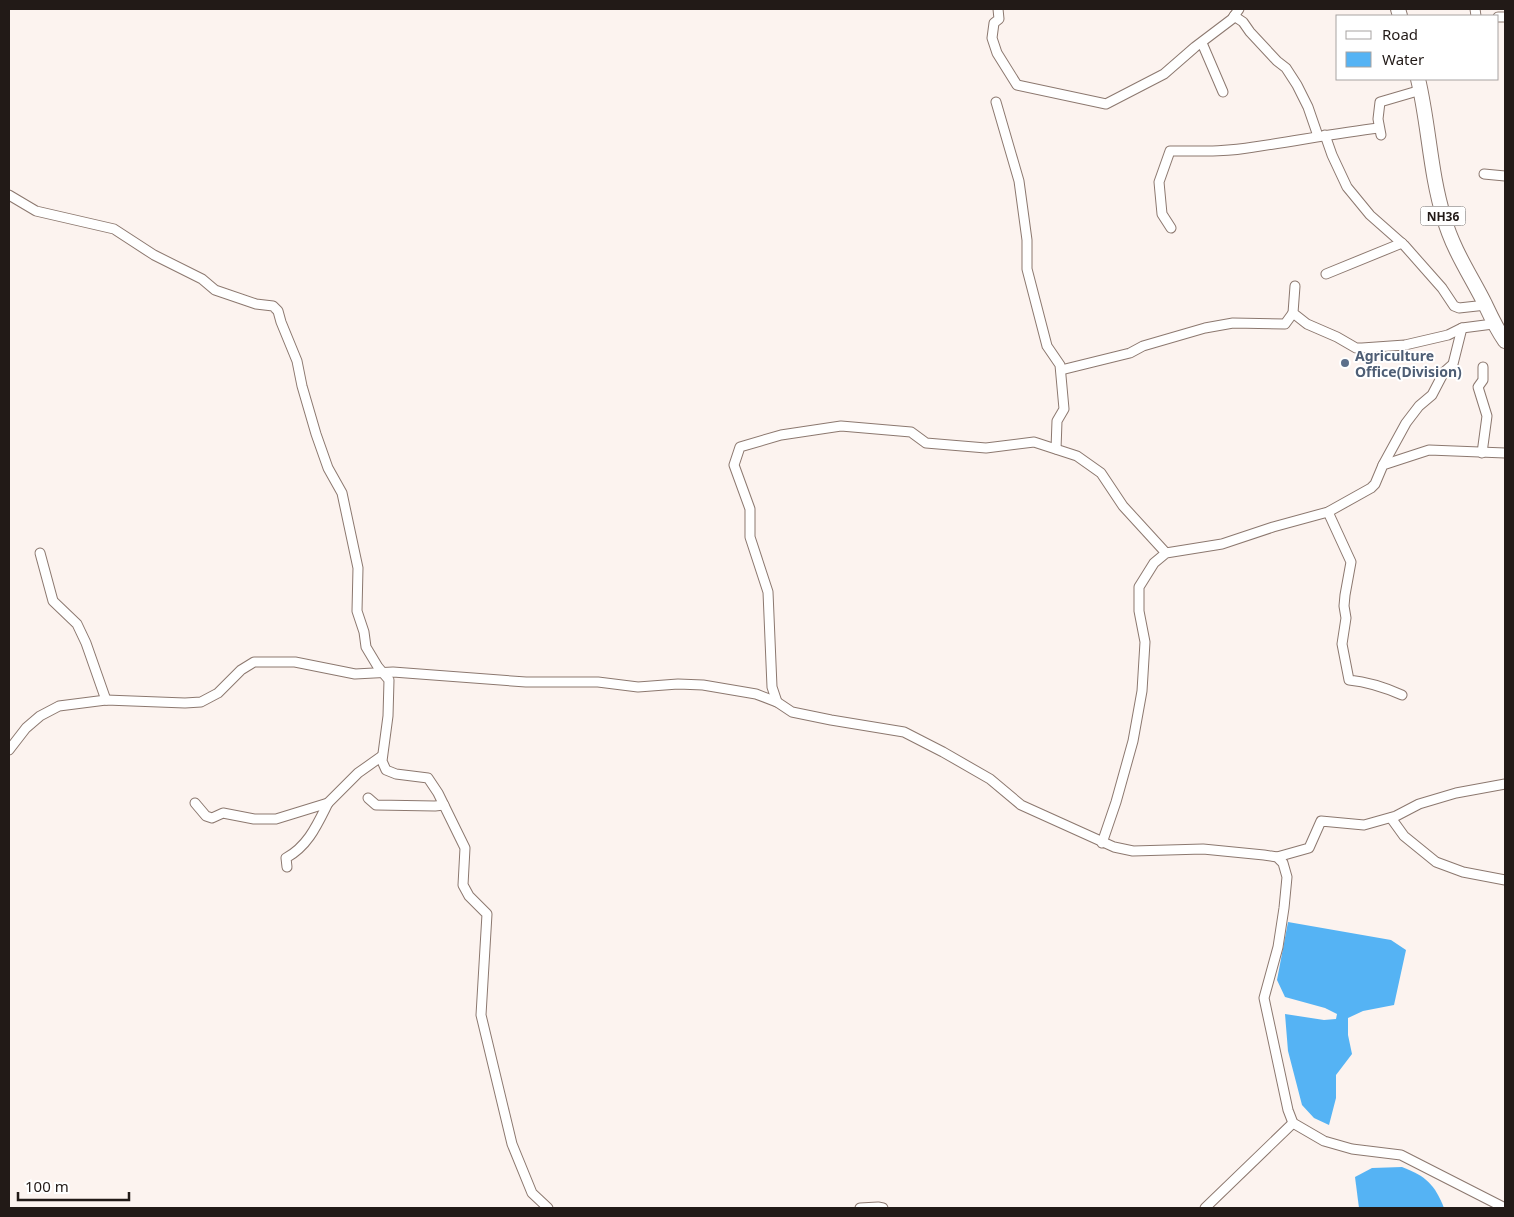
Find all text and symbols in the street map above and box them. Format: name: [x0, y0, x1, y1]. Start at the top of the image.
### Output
legend: [1336, 15, 1499, 80]
text: Road: [1382, 24, 1418, 44]
text: Water: [1382, 49, 1424, 69]
road number: NH36: [1420, 207, 1466, 226]
place label: Agriculture Office(Division): [1355, 346, 1462, 381]
marker: Agriculture Office(Division): [1339, 357, 1351, 369]
scale bar: [18, 1170, 129, 1202]
text: 100 m: [25, 1176, 69, 1196]

